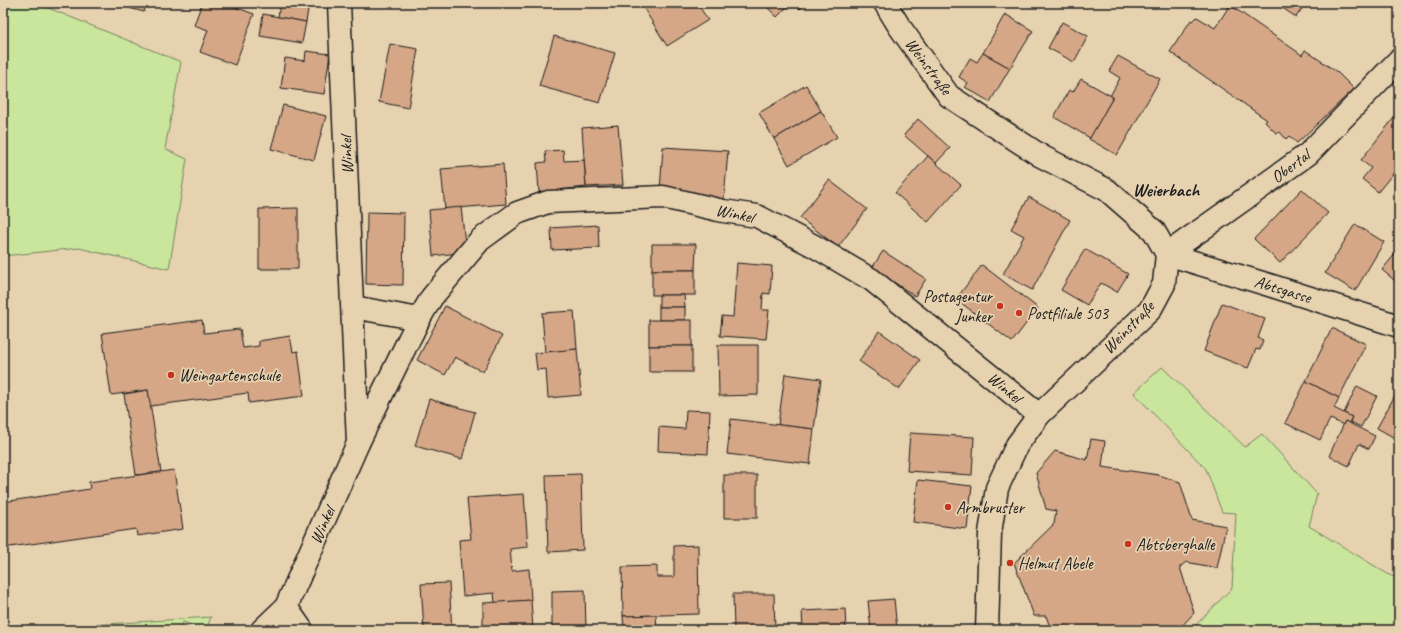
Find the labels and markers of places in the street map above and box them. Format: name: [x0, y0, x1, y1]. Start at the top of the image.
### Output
place label: Postagentur Junker: [923, 286, 994, 327]
marker: Postagentur Junker: [995, 301, 1005, 311]
place label: Postfiliale 503: [1027, 303, 1109, 324]
marker: Postfiliale 503: [1014, 308, 1024, 318]
place label: Weingartenschule: [179, 365, 281, 386]
marker: Weingartenschule: [166, 370, 176, 380]
place label: Armbruster: [956, 497, 1026, 518]
marker: Armbruster: [943, 502, 953, 512]
place label: Abtsberghalle: [1136, 534, 1216, 555]
marker: Abtsberghalle: [1123, 539, 1133, 549]
place label: Helmut Abele: [1018, 553, 1094, 574]
marker: Helmut Abele: [1005, 558, 1015, 568]

